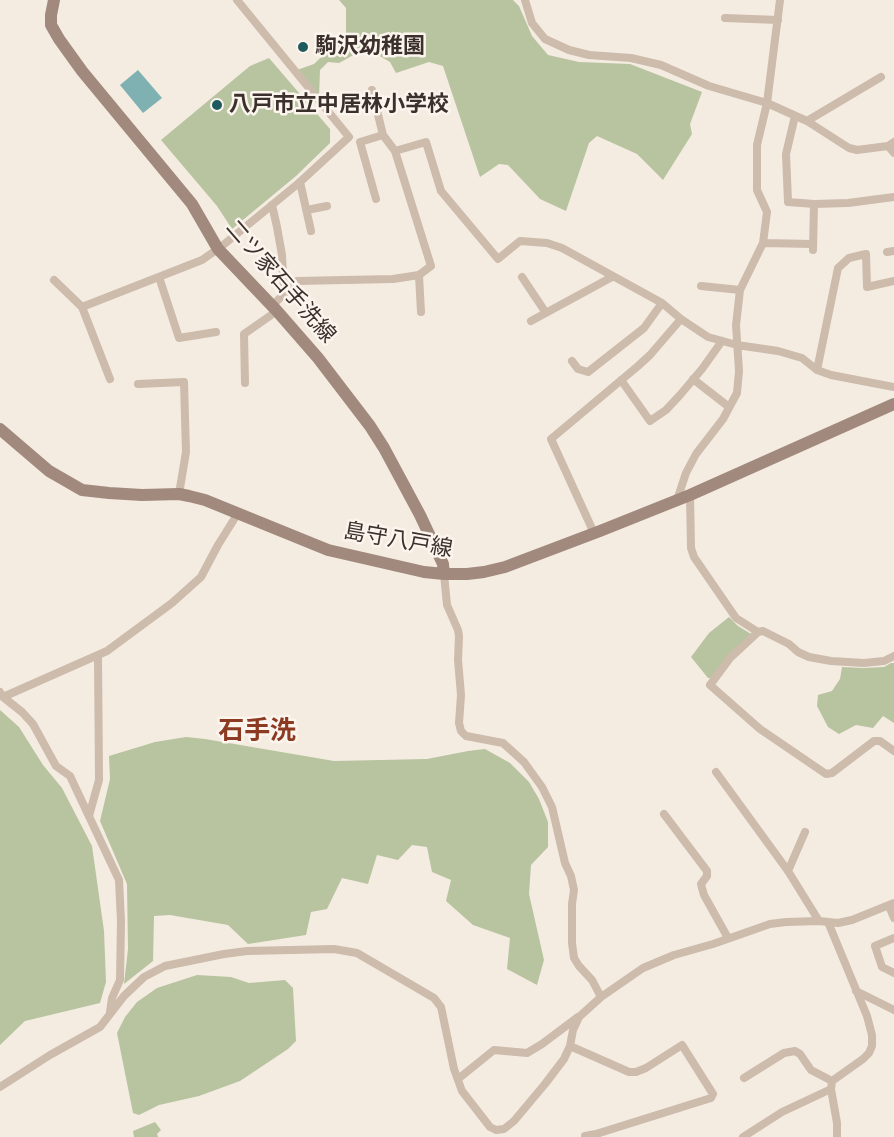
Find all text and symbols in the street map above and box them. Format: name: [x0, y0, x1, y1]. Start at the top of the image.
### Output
place label: 駒沢幼稚園: [315, 34, 425, 60]
marker: 駒沢幼稚園: [296, 40, 310, 54]
place label: 八戸市立中居林小学校: [229, 92, 449, 118]
marker: 八戸市立中居林小学校: [210, 98, 224, 112]
street label: 二ツ家石手洗線: [220, 215, 340, 349]
street label: 島守八戸線: [342, 518, 454, 564]
district label: 石手洗: [218, 716, 296, 748]

